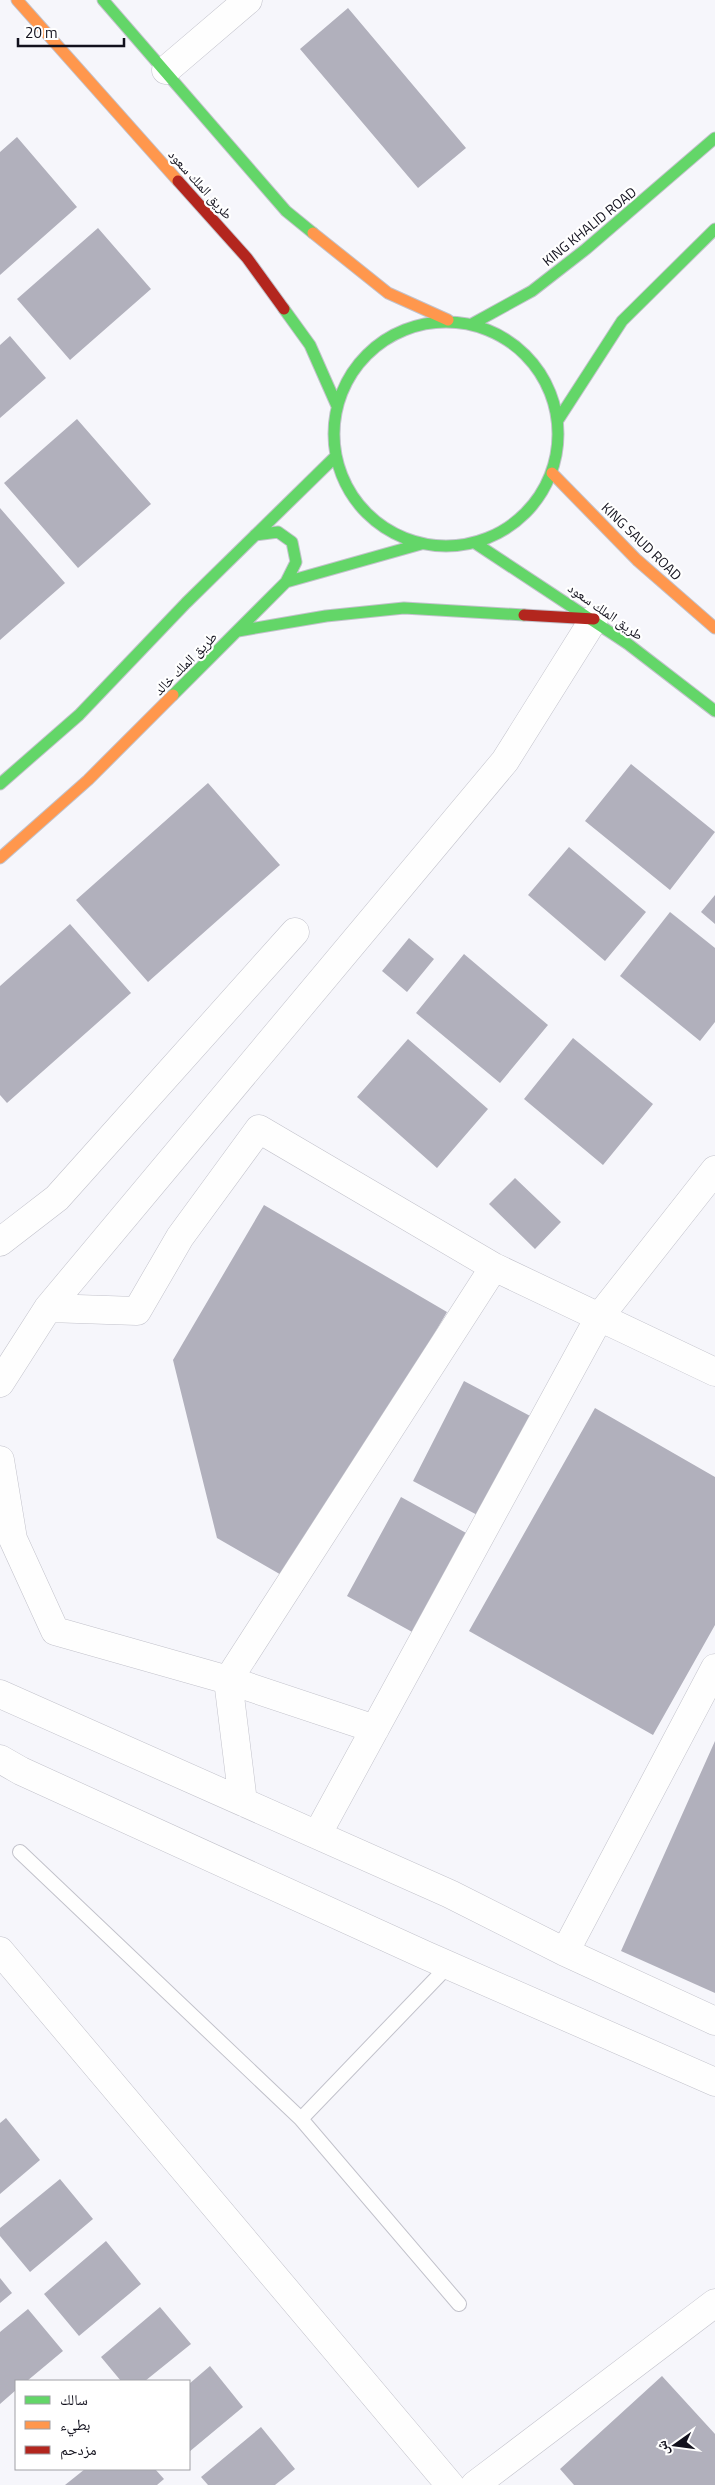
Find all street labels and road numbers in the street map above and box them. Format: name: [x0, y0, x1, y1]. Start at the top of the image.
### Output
street label: طريق الملك سعود: [164, 144, 238, 224]
street label: KING KHALID ROAD: [537, 181, 641, 271]
street label: KING SAUD ROAD: [597, 497, 687, 585]
street label: طريق الملك سعود: [564, 577, 648, 645]
street label: طريق الملك خالد: [148, 626, 222, 700]

